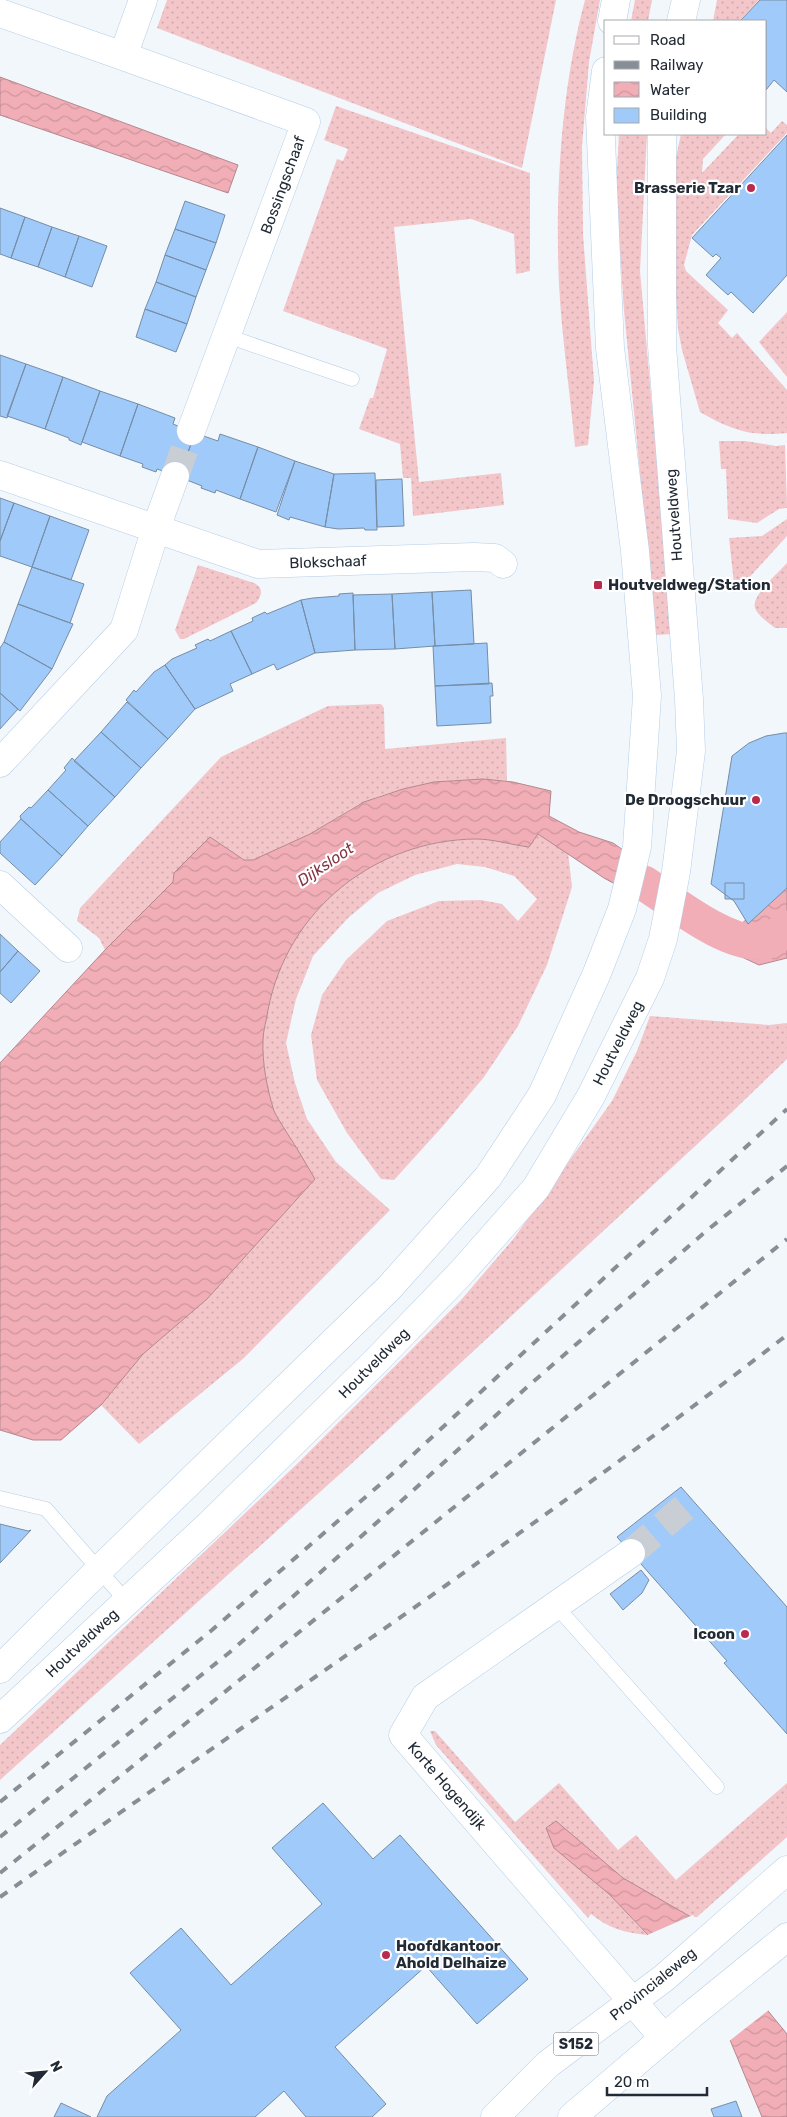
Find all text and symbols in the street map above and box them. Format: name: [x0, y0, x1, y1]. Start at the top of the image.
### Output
legend: [604, 20, 767, 135]
text: Road: [650, 31, 686, 49]
text: Railway: [650, 56, 704, 74]
text: Water: [650, 81, 690, 99]
text: Building: [650, 106, 707, 124]
street label: Bossingschaaf: [257, 133, 309, 236]
place label: Brasserie Tzar: [634, 179, 741, 197]
marker: Brasserie Tzar: [745, 182, 757, 194]
street label: Houtveldweg: [662, 468, 686, 562]
street label: Blokschaaf: [289, 552, 367, 572]
place label: Houtveldweg/Station: [608, 576, 771, 594]
marker: Houtveldweg/Station: [592, 579, 604, 591]
place label: De Droogschuur: [625, 791, 746, 809]
marker: De Droogschuur: [750, 794, 762, 806]
water label: Dijksloot: [294, 838, 358, 890]
street label: Houtveldweg: [589, 998, 647, 1088]
street label: Houtveldweg: [335, 1324, 413, 1402]
street label: Houtveldweg: [42, 1605, 122, 1681]
place label: Icoon: [693, 1625, 735, 1643]
marker: Icoon: [739, 1628, 751, 1640]
street label: Korte Hogendijk: [404, 1738, 490, 1834]
place label: Hoofdkantoor Ahold Delhaize: [396, 1937, 507, 1972]
street label: Provincialeweg: [606, 1944, 700, 2024]
marker: Hoofdkantoor Ahold Delhaize: [380, 1949, 392, 1961]
road number: S152: [554, 2032, 598, 2056]
north arrow: [20, 2047, 70, 2097]
text: N: [46, 2058, 66, 2075]
scale bar: [607, 2064, 707, 2096]
text: 20 m: [614, 2073, 649, 2091]

